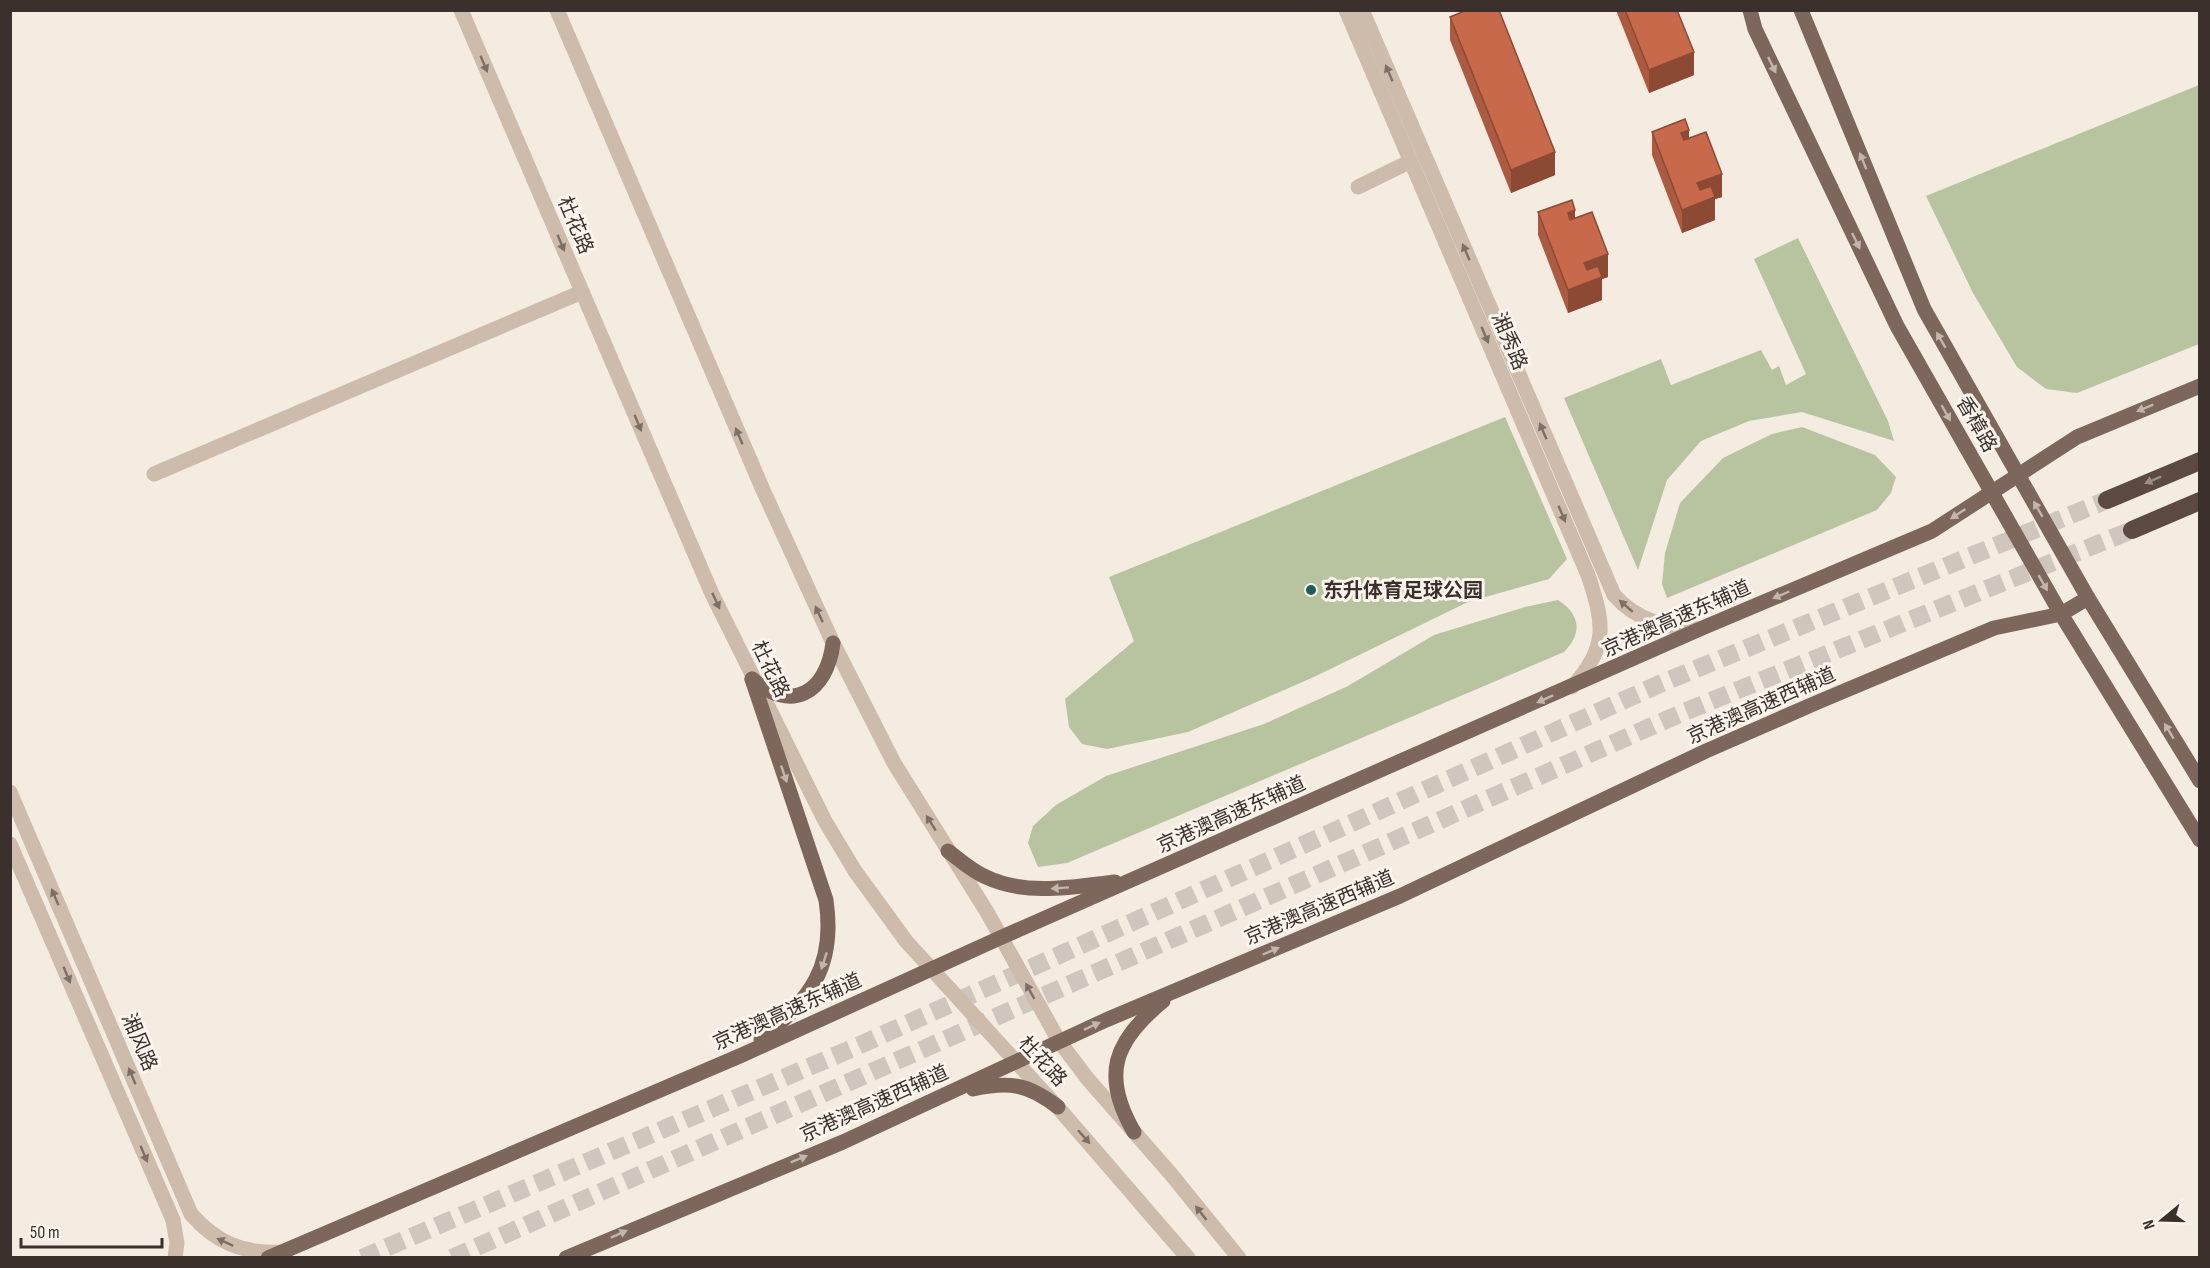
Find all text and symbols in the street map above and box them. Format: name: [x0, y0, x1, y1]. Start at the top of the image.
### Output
one-way arrow: [479, 56, 489, 74]
one-way arrow: [1767, 56, 1776, 73]
one-way arrow: [1384, 64, 1393, 82]
one-way arrow: [1858, 152, 1868, 170]
street label: 杜花路: [552, 193, 598, 258]
one-way arrow: [1851, 232, 1860, 249]
one-way arrow: [556, 235, 566, 253]
one-way arrow: [1461, 243, 1470, 261]
street label: 湘秀路: [1486, 309, 1532, 374]
one-way arrow: [1480, 326, 1490, 344]
one-way arrow: [1936, 331, 1946, 348]
street label: 香樟路: [1951, 393, 2002, 456]
one-way arrow: [2136, 403, 2154, 413]
one-way arrow: [1941, 405, 1952, 421]
one-way arrow: [633, 414, 643, 432]
one-way arrow: [1538, 422, 1548, 440]
one-way arrow: [735, 428, 744, 445]
one-way arrow: [2144, 476, 2162, 485]
one-way arrow: [2033, 500, 2043, 517]
one-way arrow: [1558, 505, 1567, 523]
one-way arrow: [1950, 508, 1966, 519]
one-way arrow: [2038, 574, 2048, 591]
street label: 京港澳高速东辅道: [1598, 575, 1754, 662]
place label: 东升体育足球公园: [1323, 579, 1483, 603]
marker: 东升体育足球公园: [1304, 583, 1318, 597]
one-way arrow: [1772, 591, 1790, 600]
one-way arrow: [711, 593, 720, 610]
one-way arrow: [1619, 600, 1634, 613]
one-way arrow: [815, 606, 824, 623]
street label: 杜花路: [746, 637, 794, 702]
street label: 京港澳高速西辅道: [1683, 662, 1839, 749]
one-way arrow: [1536, 695, 1554, 704]
one-way arrow: [2164, 723, 2175, 739]
one-way arrow: [780, 765, 790, 783]
street label: 京港澳高速东辅道: [1153, 771, 1309, 858]
one-way arrow: [925, 815, 936, 831]
street label: 京港澳高速西辅道: [1241, 866, 1398, 950]
one-way arrow: [1050, 883, 1069, 893]
one-way arrow: [50, 888, 60, 906]
one-way arrow: [1263, 946, 1280, 955]
one-way arrow: [819, 952, 828, 970]
one-way arrow: [62, 966, 72, 984]
street label: 京港澳高速东辅道: [709, 968, 865, 1055]
one-way arrow: [1025, 982, 1035, 999]
street label: 湘风路: [116, 1010, 162, 1075]
one-way arrow: [1083, 1022, 1100, 1031]
street label: 杜花路: [1013, 1032, 1072, 1092]
street label: 京港澳高速西辅道: [796, 1060, 952, 1147]
one-way arrow: [127, 1067, 137, 1085]
one-way arrow: [1077, 1129, 1090, 1144]
one-way arrow: [139, 1145, 149, 1163]
one-way arrow: [791, 1154, 809, 1164]
north arrow: [2132, 1190, 2192, 1250]
one-way arrow: [1196, 1205, 1208, 1220]
scale bar: [21, 1211, 162, 1249]
text: N: [2139, 1217, 2160, 1232]
text: 50 m: [30, 1222, 60, 1243]
one-way arrow: [611, 1229, 629, 1239]
one-way arrow: [217, 1238, 234, 1247]

